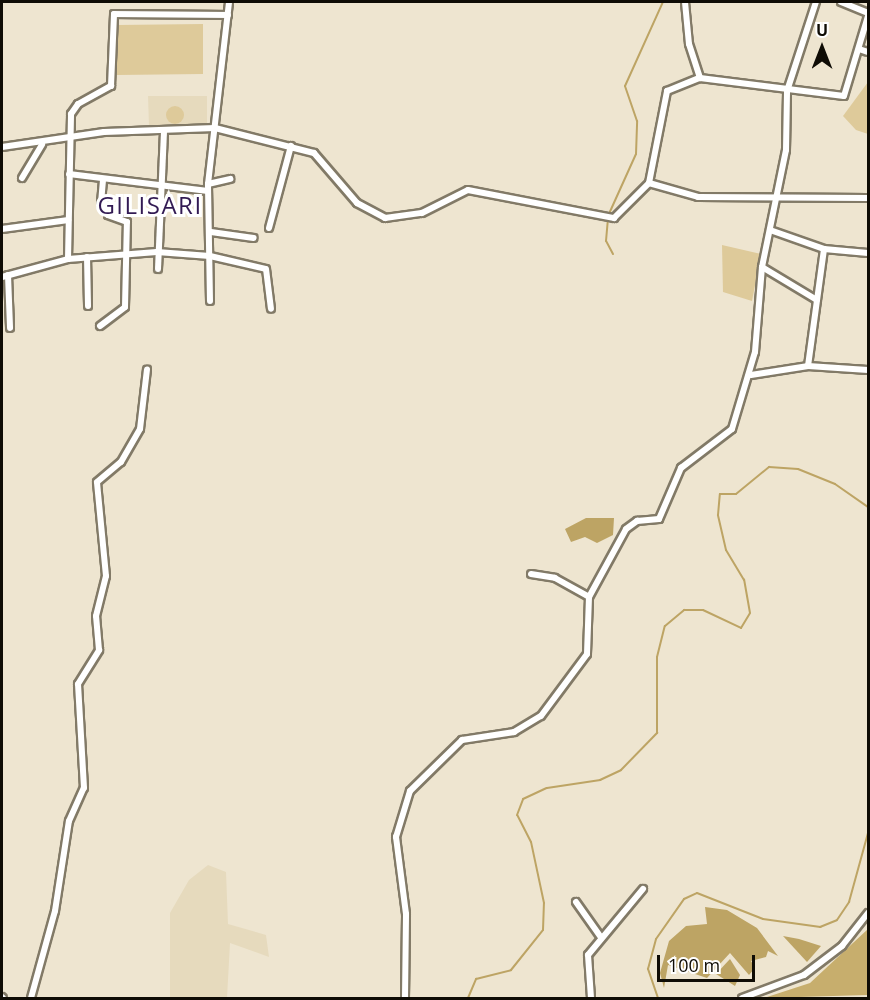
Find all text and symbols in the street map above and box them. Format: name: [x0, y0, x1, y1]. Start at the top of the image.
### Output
north arrow: [792, 18, 852, 78]
text: U: [816, 19, 828, 41]
district label: GILISARI: [97, 191, 203, 219]
scale bar: [660, 943, 758, 981]
text: 100 m: [668, 953, 720, 977]

